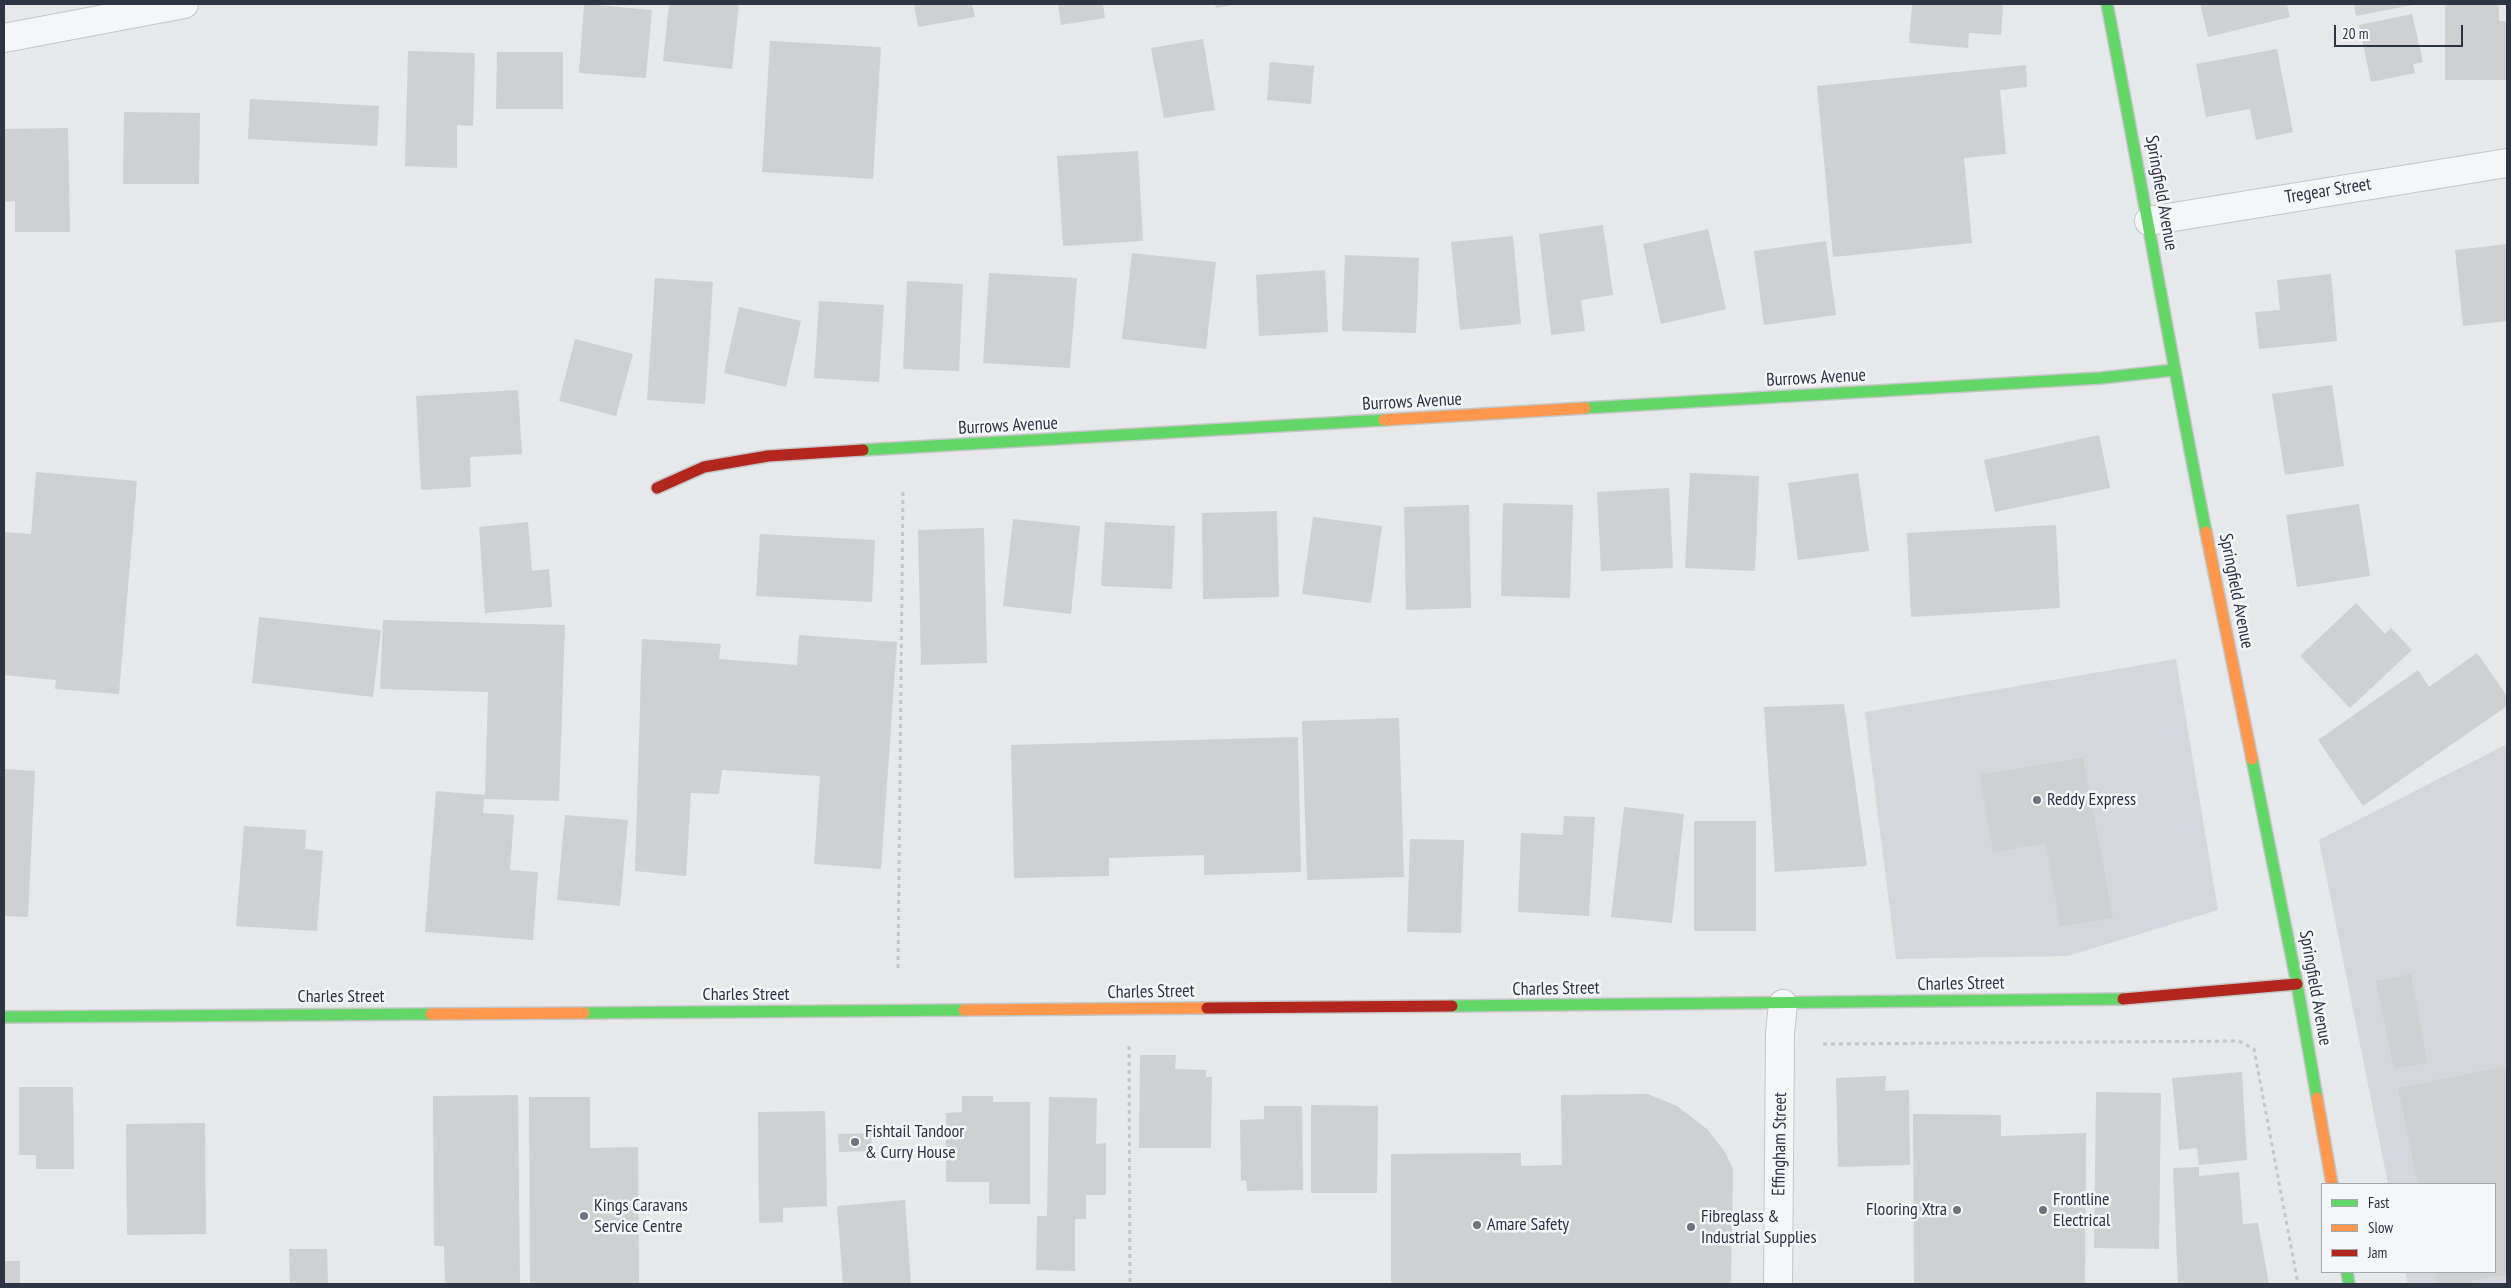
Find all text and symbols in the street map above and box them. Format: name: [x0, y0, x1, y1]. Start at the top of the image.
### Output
scale bar: [2336, 15, 2465, 47]
text: 20 m: [2342, 24, 2368, 43]
street label: Springfield Avenue: [2140, 134, 2182, 252]
street label: Tregear Street: [2283, 174, 2373, 208]
street label: Burrows Avenue: [1766, 365, 1866, 391]
street label: Burrows Avenue: [1362, 389, 1462, 415]
street label: Burrows Avenue: [958, 413, 1058, 439]
street label: Springfield Avenue: [2214, 532, 2258, 650]
place label: Reddy Express: [2047, 789, 2136, 811]
marker: Reddy Express: [2031, 794, 2043, 806]
street label: Springfield Avenue: [2294, 929, 2336, 1047]
street label: Charles Street: [1917, 972, 2005, 996]
street label: Charles Street: [1512, 977, 1600, 1001]
street label: Charles Street: [1107, 980, 1195, 1004]
street label: Charles Street: [702, 984, 790, 1006]
street label: Charles Street: [297, 986, 385, 1008]
street label: Effingham Street: [1768, 1092, 1792, 1196]
place label: Fishtail Tandoor & Curry House: [865, 1121, 964, 1164]
marker: Fishtail Tandoor & Curry House: [849, 1136, 861, 1148]
legend: [2321, 1183, 2496, 1273]
place label: Frontline Electrical: [2053, 1189, 2110, 1232]
text: Fast: [2368, 1193, 2389, 1212]
place label: Kings Caravans Service Centre: [594, 1195, 688, 1238]
place label: Flooring Xtra: [1866, 1199, 1947, 1221]
marker: Flooring Xtra: [1951, 1204, 1963, 1216]
marker: Frontline Electrical: [2037, 1204, 2049, 1216]
place label: Fibreglass & Industrial Supplies: [1701, 1206, 1817, 1248]
marker: Kings Caravans Service Centre: [578, 1210, 590, 1222]
place label: Amare Safety: [1487, 1214, 1569, 1236]
text: Slow: [2368, 1218, 2393, 1237]
marker: Amare Safety: [1471, 1219, 1483, 1231]
marker: Fibreglass & Industrial Supplies: [1685, 1221, 1697, 1233]
text: Jam: [2368, 1243, 2387, 1262]

